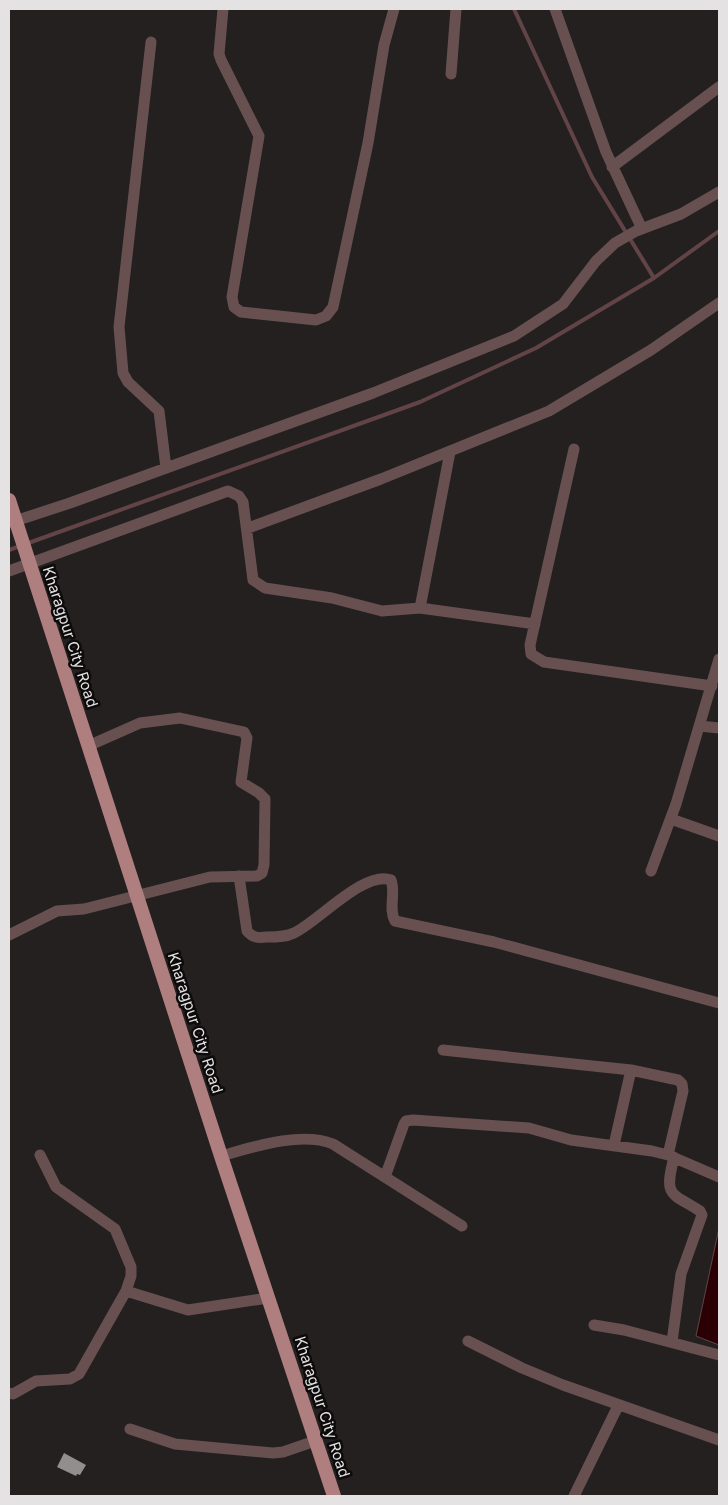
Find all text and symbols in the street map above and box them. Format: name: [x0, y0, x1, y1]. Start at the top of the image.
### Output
street label: Kharagpur City Road: [39, 564, 102, 710]
street label: Kharagpur City Road: [164, 950, 227, 1096]
street label: Kharagpur City Road: [291, 1334, 354, 1480]

